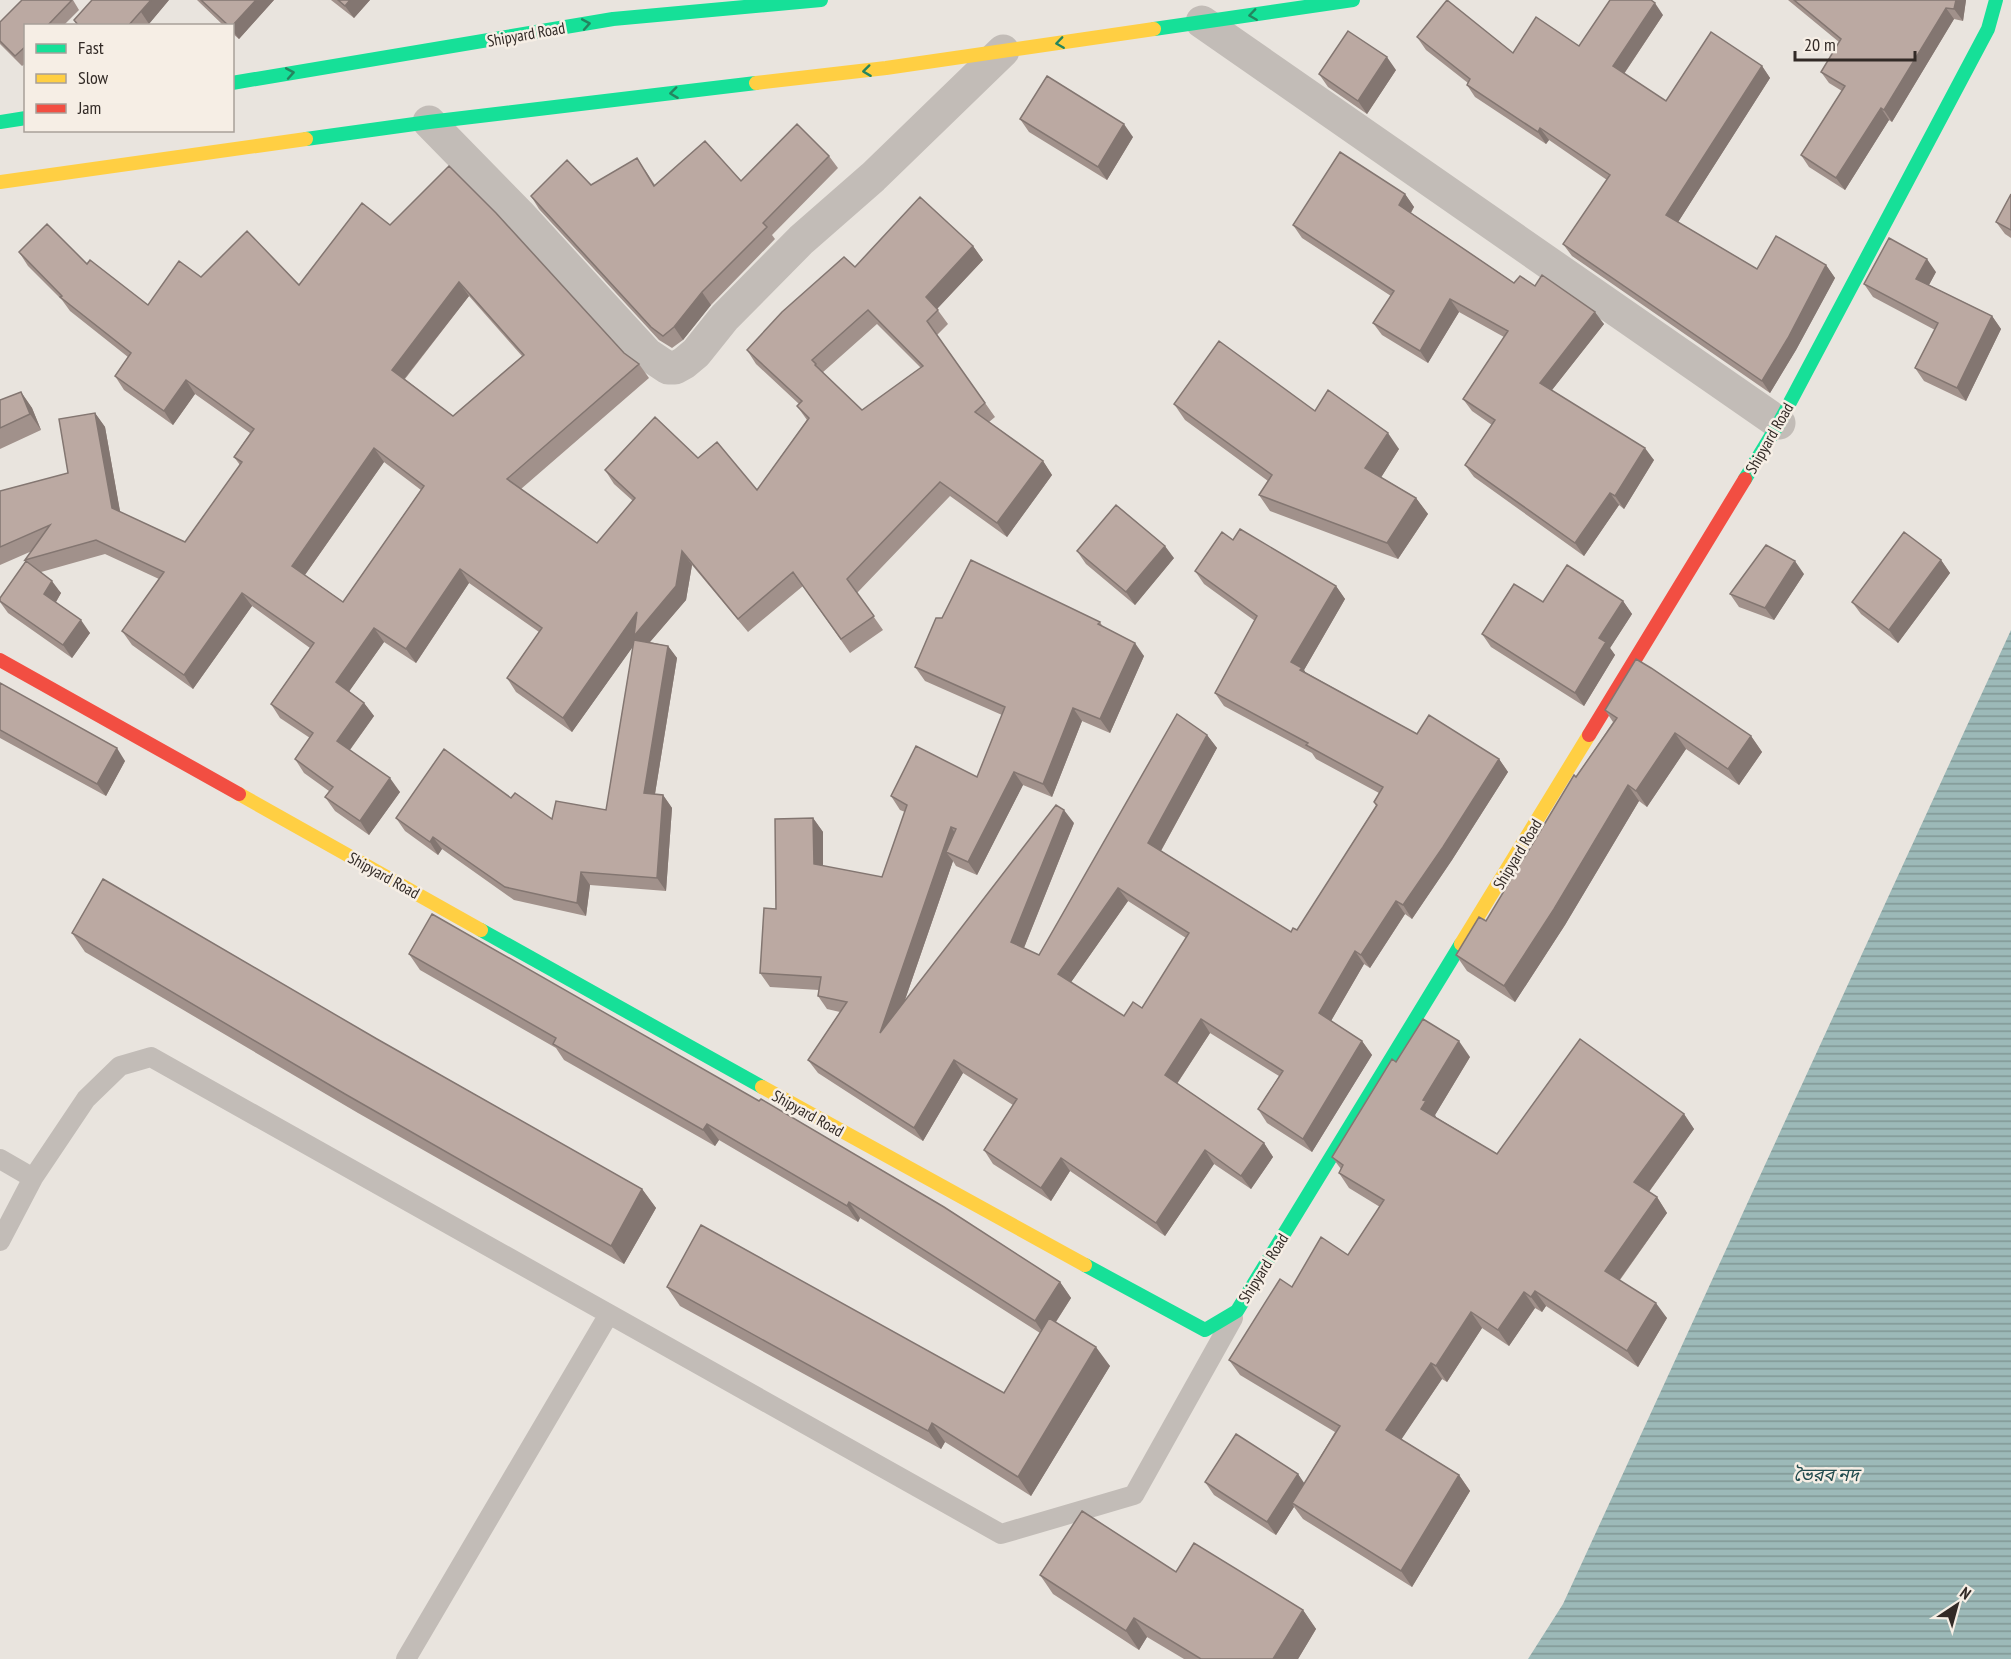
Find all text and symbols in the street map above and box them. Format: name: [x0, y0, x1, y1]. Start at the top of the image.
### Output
one-way arrow: [1249, 8, 1258, 20]
street label: Shipyard Road: [486, 17, 566, 51]
one-way arrow: [581, 18, 591, 30]
legend: [24, 24, 234, 132]
scale bar: [1795, 24, 1915, 62]
text: 20 m: [1804, 33, 1836, 56]
text: Fast: [78, 36, 104, 59]
one-way arrow: [1056, 36, 1065, 48]
one-way arrow: [863, 64, 872, 76]
text: Slow: [78, 66, 109, 89]
one-way arrow: [285, 67, 295, 80]
one-way arrow: [669, 87, 678, 99]
text: Jam: [77, 96, 101, 119]
street label: Shipyard Road: [1741, 399, 1797, 477]
street label: Shipyard Road: [1488, 815, 1546, 893]
street label: Shipyard Road: [345, 847, 423, 903]
street label: Shipyard Road: [769, 1085, 847, 1141]
street label: Shipyard Road: [1234, 1229, 1292, 1307]
water label: ভৈরব নদ: [1793, 1463, 1862, 1486]
north arrow: [1927, 1575, 1987, 1635]
text: N: [1956, 1582, 1975, 1603]

